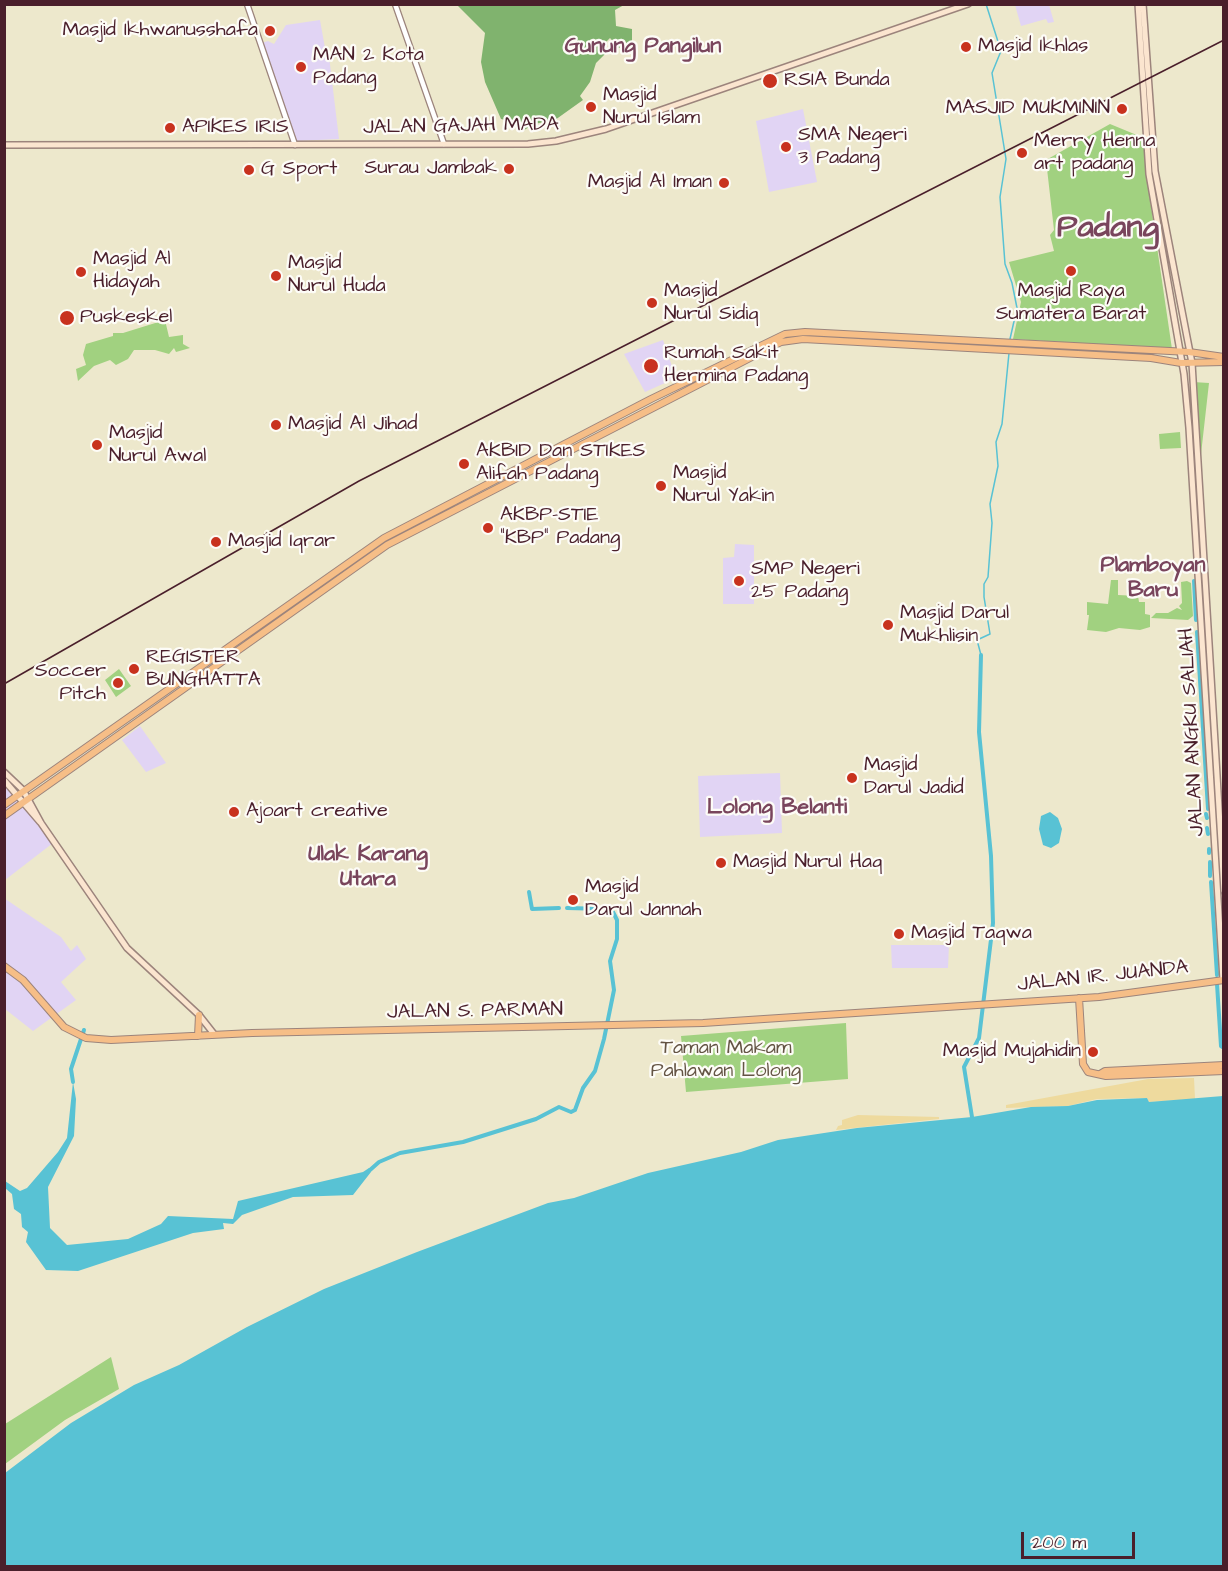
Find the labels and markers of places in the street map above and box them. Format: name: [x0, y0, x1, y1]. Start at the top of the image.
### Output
place label: Masjid Ikhwanusshafa: [62, 19, 258, 43]
marker: Masjid Ikhwanusshafa: [263, 24, 277, 38]
place label: Masjid Ikhlas: [978, 35, 1088, 59]
marker: Masjid Ikhlas: [959, 40, 973, 54]
place label: MAN 2 Kota Padang: [313, 44, 424, 91]
marker: MAN 2 Kota Padang: [294, 60, 308, 74]
place label: RSIA Bunda: [784, 69, 890, 93]
marker: RSIA Bunda: [761, 72, 779, 90]
place label: Masjid Nurul Islam: [603, 84, 700, 131]
place label: MASJID MUKMININ: [946, 97, 1110, 121]
marker: Masjid Nurul Islam: [584, 100, 598, 114]
marker: MASJID MUKMININ: [1115, 102, 1129, 116]
place label: APIKES IRIS: [182, 116, 289, 140]
marker: APIKES IRIS: [163, 121, 177, 135]
place label: SMA Negeri 3 Padang: [798, 124, 907, 171]
place label: Merry Henna art padang: [1034, 130, 1156, 177]
marker: SMA Negeri 3 Padang: [779, 140, 793, 154]
marker: Merry Henna art padang: [1015, 146, 1029, 160]
place label: Surau Jambak: [365, 157, 497, 181]
place label: G Sport: [261, 158, 337, 182]
marker: Surau Jambak: [502, 162, 516, 176]
marker: G Sport: [242, 163, 256, 177]
place label: Masjid Al Iman: [588, 171, 712, 195]
marker: Masjid Al Iman: [717, 176, 731, 190]
place label: Masjid Al Hidayah: [93, 248, 171, 295]
place label: Masjid Nurul Huda: [288, 252, 386, 299]
marker: Masjid Raya Sumatera Barat: [1064, 264, 1078, 278]
marker: Masjid Al Hidayah: [74, 265, 88, 279]
marker: Masjid Nurul Huda: [269, 269, 283, 283]
place label: Masjid Nurul Sidiq: [664, 280, 758, 327]
place label: Masjid Raya Sumatera Barat: [996, 280, 1146, 327]
marker: Masjid Nurul Sidiq: [645, 296, 659, 310]
place label: Puskeskel: [80, 306, 172, 330]
marker: Puskeskel: [58, 309, 76, 327]
place label: Rumah Sakit Hermina Padang: [664, 342, 808, 389]
marker: Rumah Sakit Hermina Padang: [642, 357, 660, 375]
place label: Masjid Al Jihad: [288, 413, 418, 437]
marker: Masjid Al Jihad: [269, 418, 283, 432]
place label: Masjid Nurul Awal: [109, 422, 206, 469]
marker: Masjid Nurul Awal: [90, 438, 104, 452]
place label: AKBID Dan STIKES Alifah Padang: [476, 440, 645, 487]
marker: AKBID Dan STIKES Alifah Padang: [457, 457, 471, 471]
place label: Masjid Nurul Yakin: [673, 462, 774, 509]
marker: Masjid Nurul Yakin: [654, 479, 668, 493]
place label: AKBP-STIE "KBP" Padang: [500, 504, 620, 551]
marker: AKBP-STIE "KBP" Padang: [481, 521, 495, 535]
place label: Masjid Iqrar: [228, 530, 335, 554]
marker: Masjid Iqrar: [209, 535, 223, 549]
place label: SMP Negeri 25 Padang: [751, 558, 860, 605]
marker: SMP Negeri 25 Padang: [732, 574, 746, 588]
place label: Masjid Darul Mukhlisin: [900, 602, 1009, 649]
marker: Masjid Darul Mukhlisin: [881, 618, 895, 632]
place label: REGISTER BUNGHATTA: [146, 646, 260, 693]
place label: Soccer Pitch: [35, 660, 106, 707]
marker: REGISTER BUNGHATTA: [127, 662, 141, 676]
marker: Soccer Pitch: [111, 676, 125, 690]
place label: Masjid Darul Jadid: [864, 754, 964, 801]
marker: Masjid Darul Jadid: [845, 771, 859, 785]
place label: Ajoart creative: [246, 800, 388, 824]
marker: Ajoart creative: [227, 805, 241, 819]
place label: Masjid Nurul Haq: [733, 851, 882, 875]
marker: Masjid Nurul Haq: [714, 856, 728, 870]
place label: Masjid Darul Jannah: [585, 876, 701, 923]
marker: Masjid Darul Jannah: [566, 893, 580, 907]
place label: Masjid Taqwa: [911, 922, 1032, 946]
marker: Masjid Taqwa: [892, 927, 906, 941]
place label: Masjid Mujahidin: [943, 1040, 1081, 1064]
marker: Masjid Mujahidin: [1086, 1045, 1100, 1059]

